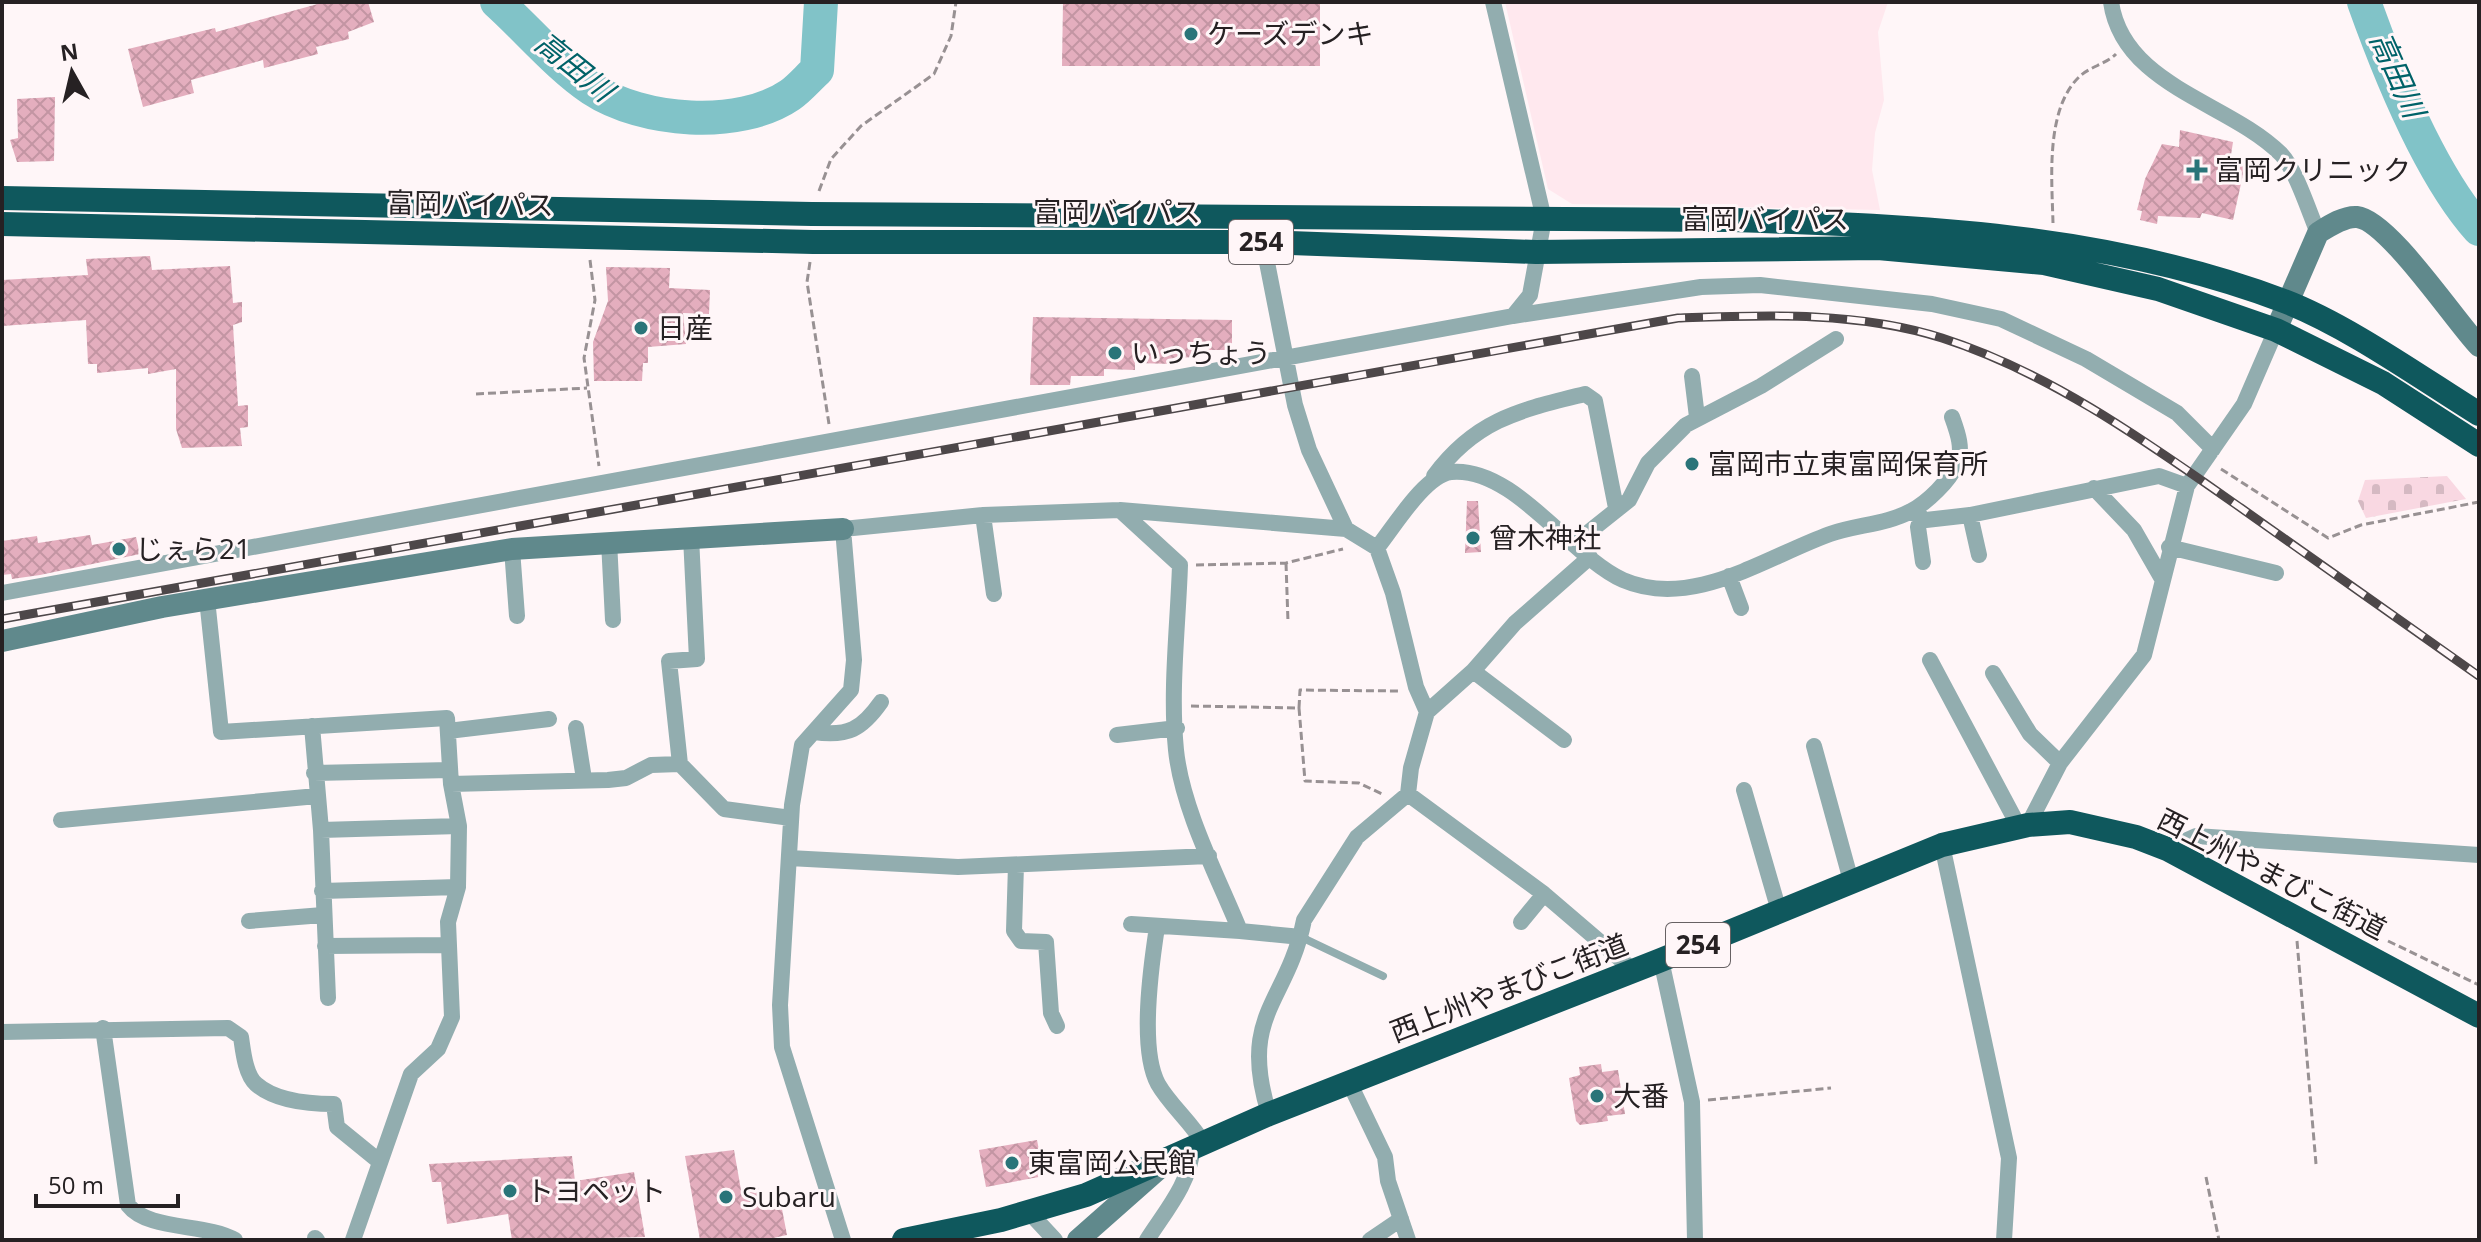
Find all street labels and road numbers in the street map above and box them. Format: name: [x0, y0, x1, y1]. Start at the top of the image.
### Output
street label: 富岡バイパス: [386, 183, 554, 223]
street label: 富岡バイパス: [1033, 192, 1201, 230]
street label: 富岡バイパス: [1681, 199, 1849, 237]
road number: 254: [1229, 220, 1293, 264]
street label: 西上州やまびこ街道: [2152, 799, 2393, 947]
road number: 254: [1666, 923, 1730, 967]
street label: 西上州やまびこ街道: [1384, 924, 1633, 1050]

